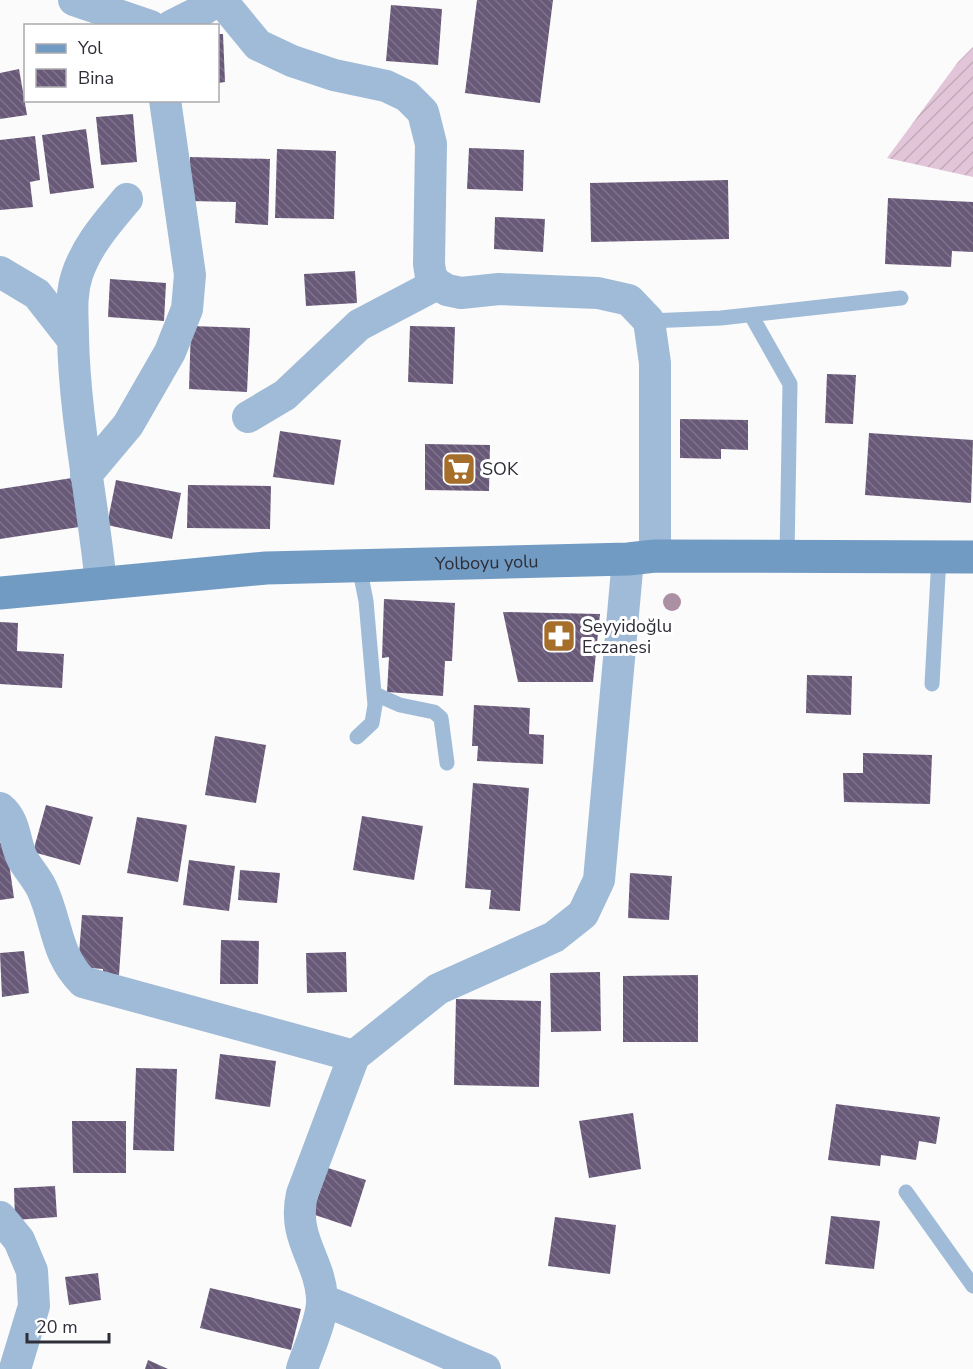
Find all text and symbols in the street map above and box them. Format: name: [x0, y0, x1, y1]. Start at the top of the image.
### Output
legend: [24, 24, 219, 102]
text: Yol: [77, 36, 103, 60]
text: Bina: [78, 66, 114, 90]
supermarket icon: SOK: [441, 451, 477, 487]
place label: SOK: [482, 457, 519, 481]
street label: Yolboyu yolu: [434, 549, 539, 576]
place label: Seyyidoğlu Eczanesi: [582, 614, 672, 659]
pharmacy icon: Seyyidoğlu Eczanesi: [541, 618, 577, 654]
scale bar: [27, 1306, 110, 1344]
text: 20 m: [36, 1315, 78, 1339]

